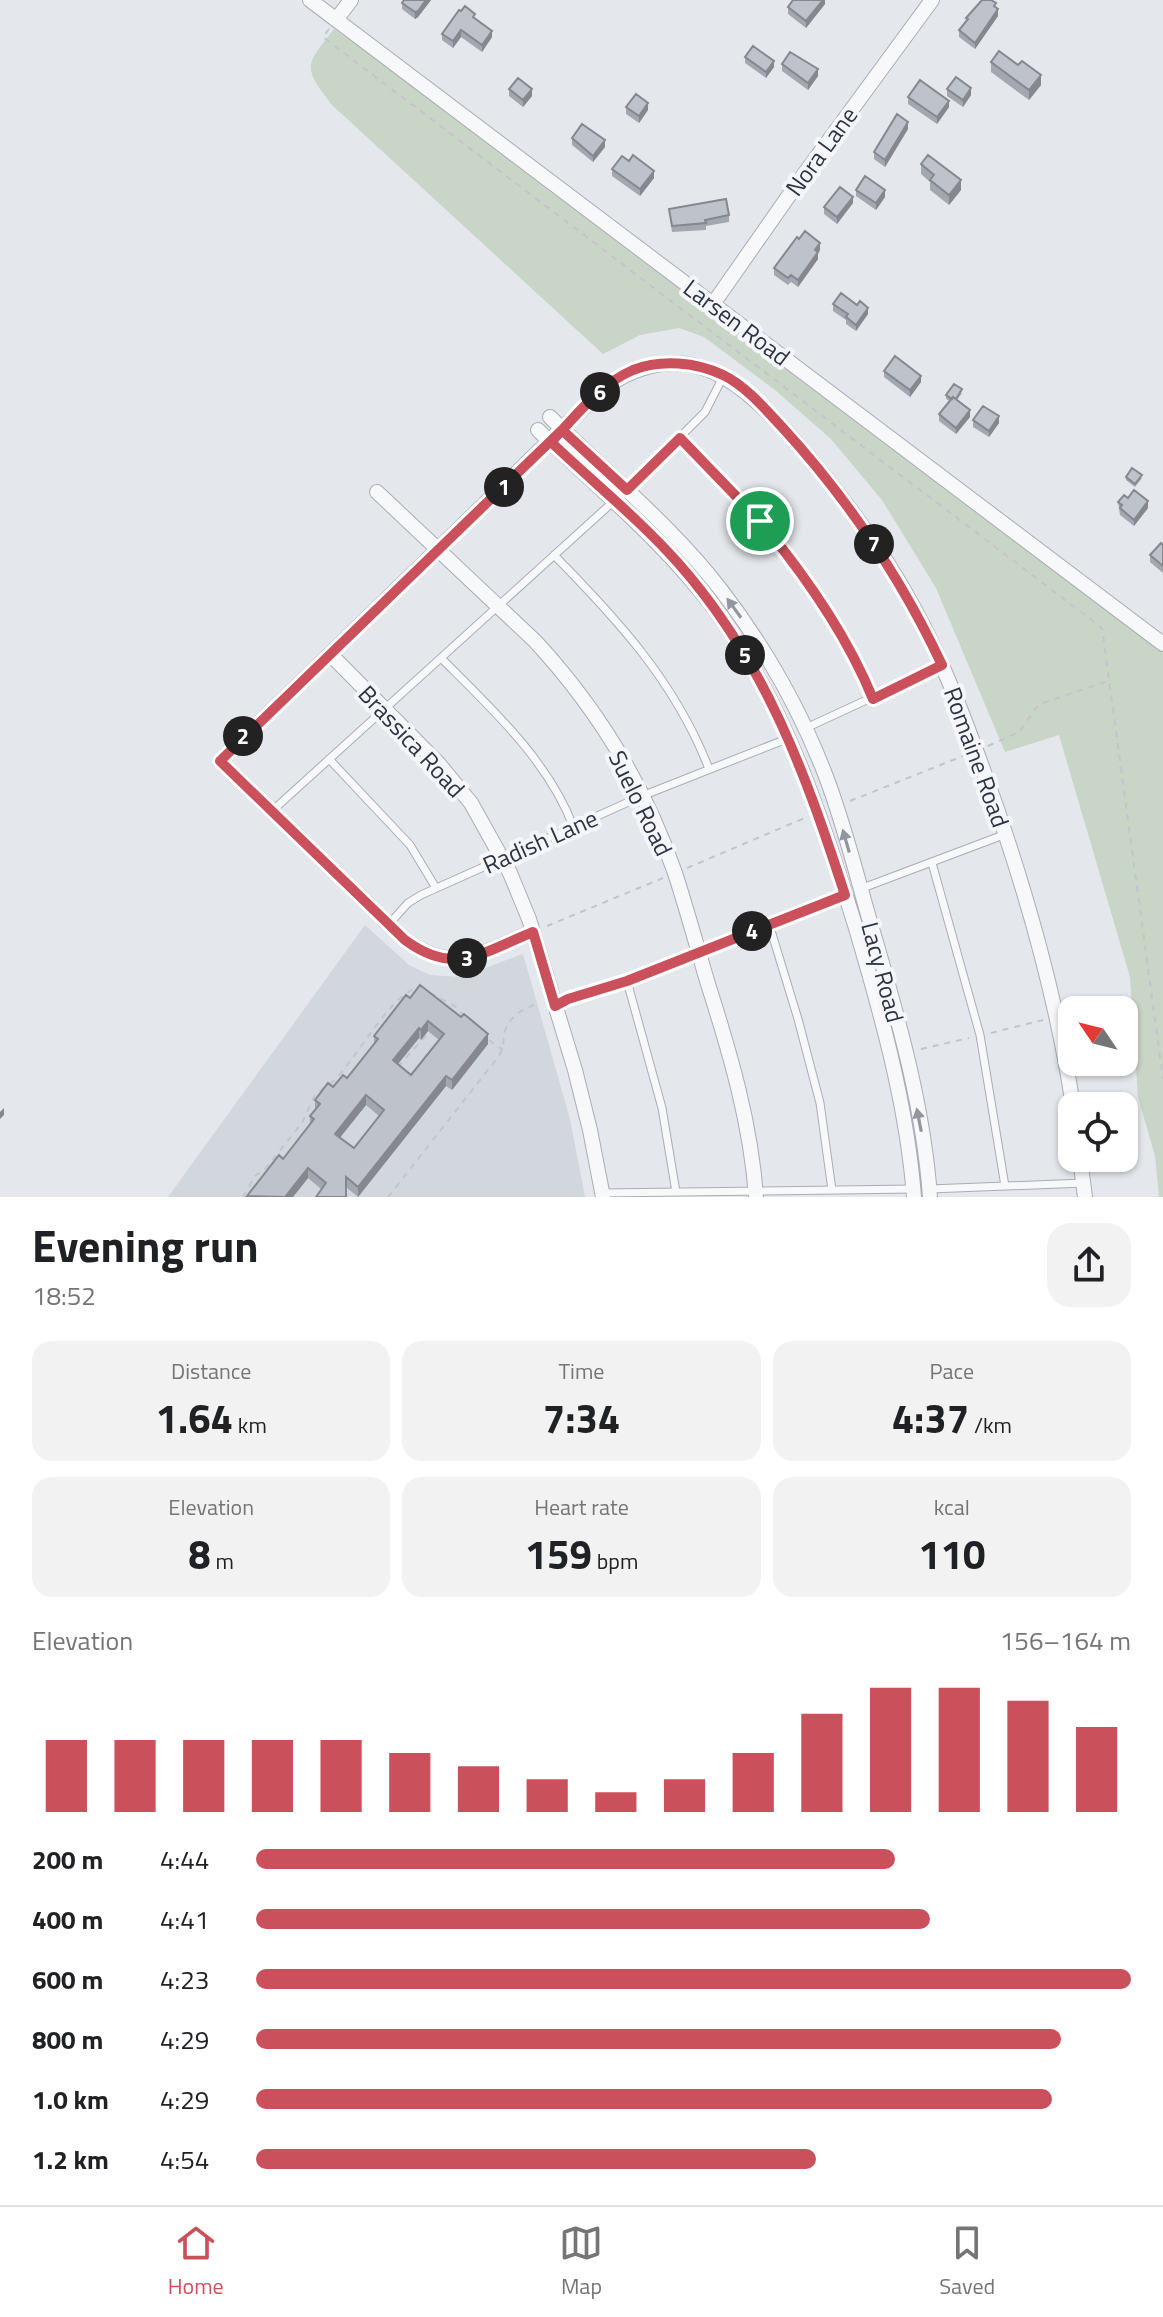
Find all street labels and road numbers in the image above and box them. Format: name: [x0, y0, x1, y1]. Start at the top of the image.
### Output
street label: Nora Lane: [776, 99, 866, 203]
street label: Larsen Road: [676, 270, 798, 374]
street label: Brassica Road: [350, 677, 474, 805]
street label: Romaine Road: [935, 682, 1019, 832]
street label: Suelo Road: [600, 744, 682, 862]
street label: Radish Lane: [477, 800, 603, 882]
street label: Lacy Road: [852, 918, 914, 1026]

